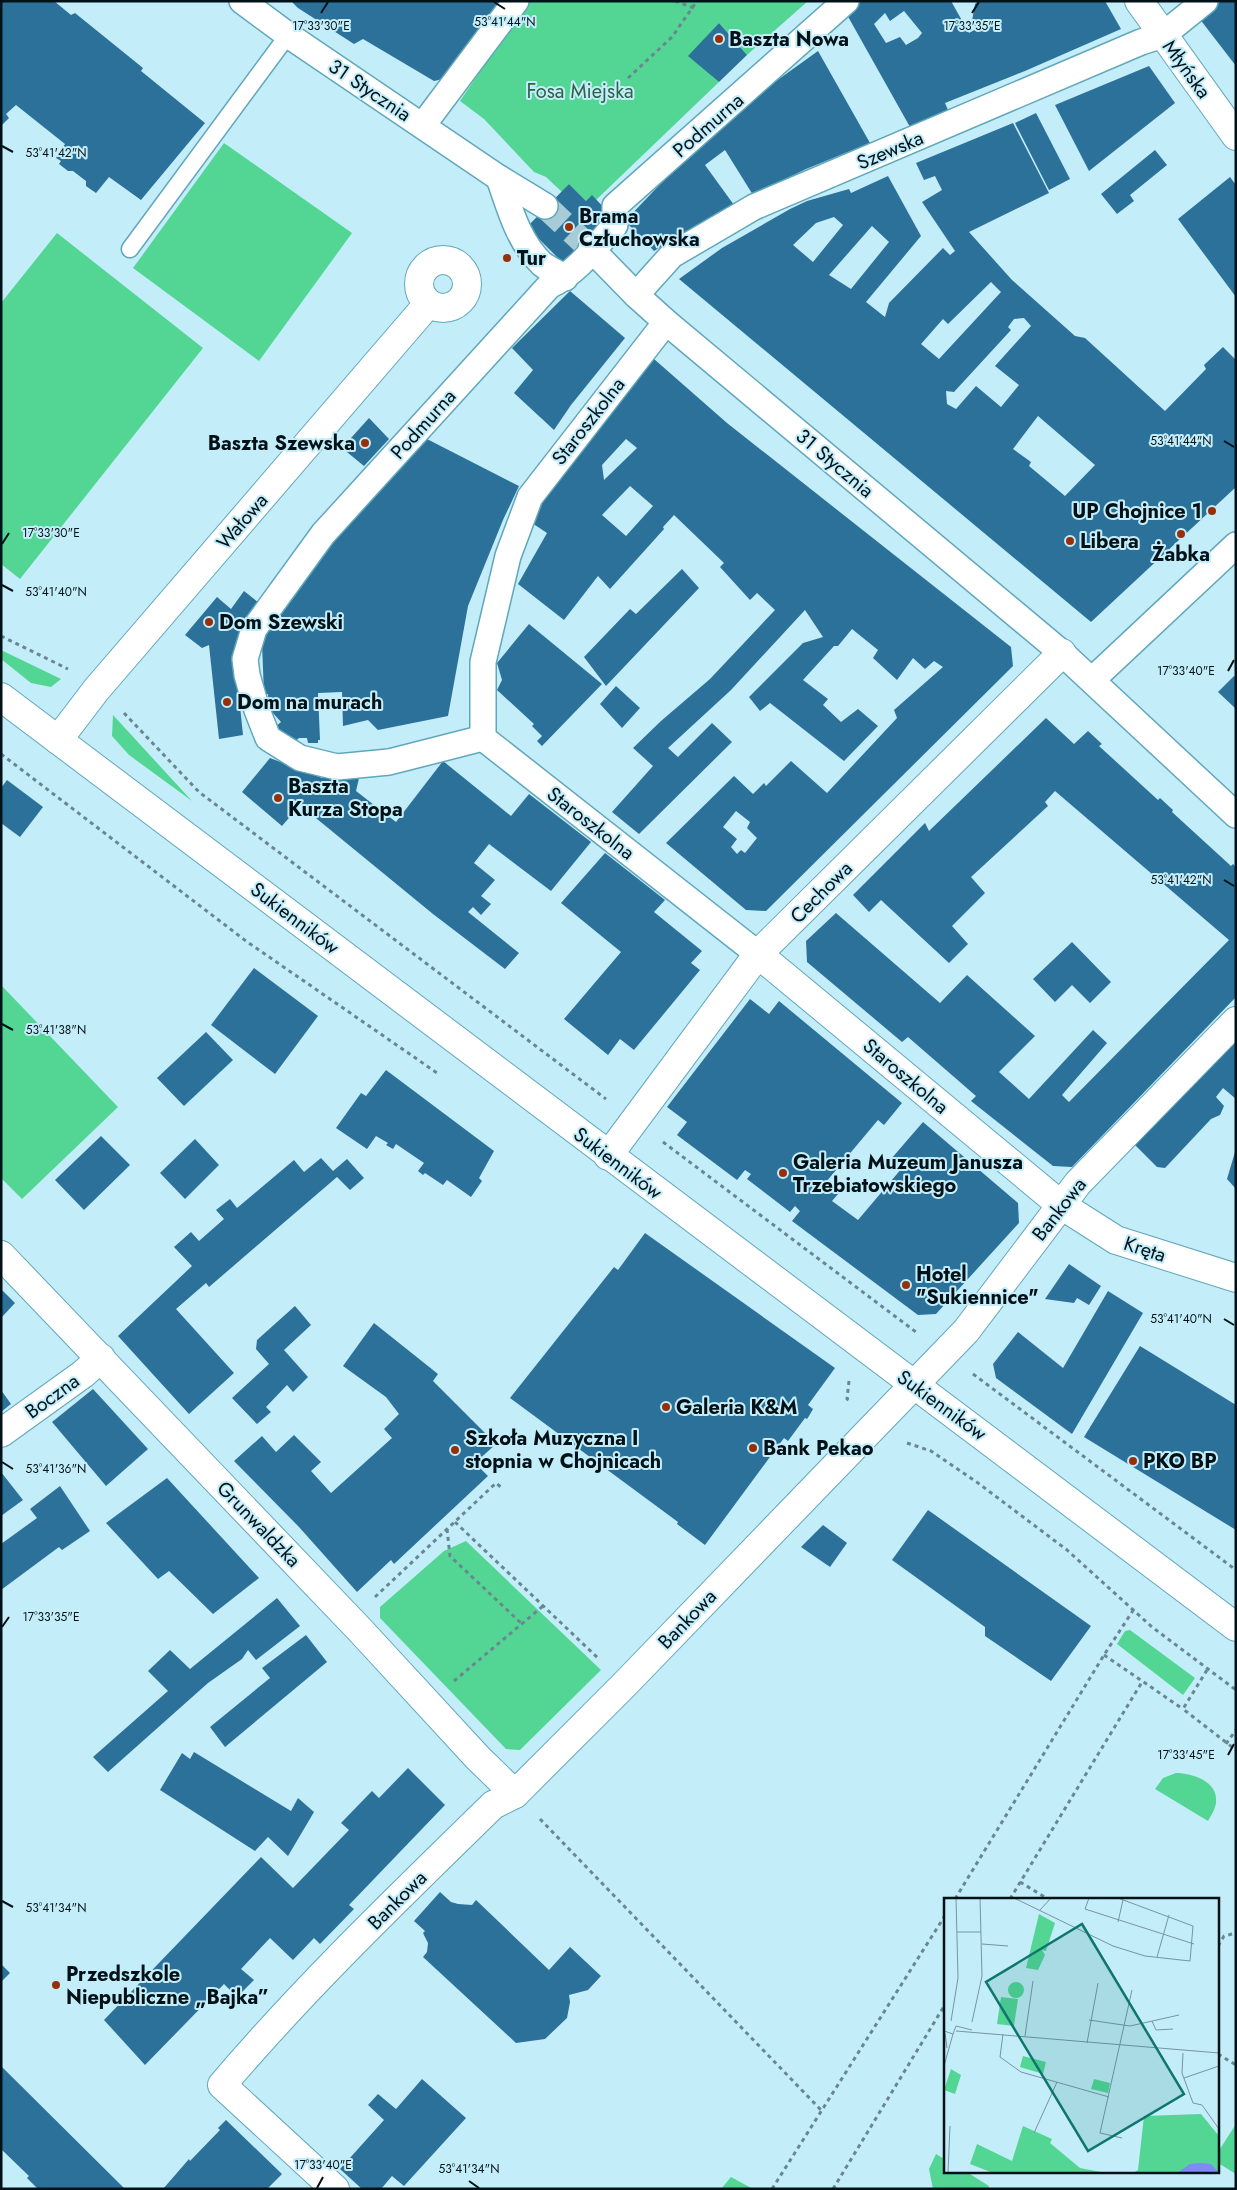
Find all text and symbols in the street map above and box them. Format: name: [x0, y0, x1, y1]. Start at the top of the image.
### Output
text: 53°41'44"N: [474, 13, 536, 31]
text: 17°33'30"E: [292, 17, 350, 35]
text: 17°33'35"E: [943, 17, 1001, 35]
place label: Baszta Nowa: [729, 25, 849, 54]
marker: Baszta Nowa: [713, 33, 725, 45]
street label: Młyńska: [1155, 34, 1218, 105]
street label: 31 Stycznia: [323, 52, 417, 129]
park label: Fosa Miejska: [526, 77, 634, 106]
street label: Podmurna: [666, 86, 750, 164]
street label: Szewska: [852, 123, 928, 177]
text: 53°41'42"N: [25, 144, 87, 162]
place label: Brama Człuchowska: [579, 202, 700, 254]
marker: Brama Człuchowska: [563, 221, 575, 233]
place label: Tur: [517, 244, 547, 273]
marker: Tur: [501, 252, 513, 264]
street label: Staroszkolna: [545, 371, 632, 471]
street label: Podmurna: [384, 383, 463, 466]
street label: 31 Stycznia: [789, 422, 880, 505]
place label: Baszta Szewska: [208, 429, 355, 458]
text: 53°41'44"N: [1150, 432, 1212, 450]
marker: Baszta Szewska: [359, 437, 371, 449]
street label: Wałowa: [210, 487, 275, 556]
place label: UP Chojnice 1: [1072, 497, 1202, 526]
marker: UP Chojnice 1: [1206, 505, 1218, 517]
text: 17°33'30"E: [22, 524, 80, 542]
place label: Libera: [1080, 527, 1139, 556]
marker: Żabka: [1175, 528, 1187, 540]
marker: Libera: [1064, 535, 1076, 547]
place label: Żabka: [1152, 540, 1210, 569]
text: 53°41'40"N: [25, 583, 87, 601]
place label: Dom Szewski: [219, 608, 343, 637]
marker: Dom Szewski: [203, 616, 215, 628]
text: 17°33'40"E: [1157, 662, 1215, 680]
place label: Dom na murach: [237, 688, 382, 717]
marker: Dom na murach: [221, 696, 233, 708]
place label: Baszta Kurza Stopa: [288, 772, 403, 824]
street label: Staroszkolna: [541, 780, 641, 867]
marker: Baszta Kurza Stopa: [272, 792, 284, 804]
street label: Cechowa: [784, 855, 859, 930]
text: 53°41'42"N: [1150, 871, 1212, 889]
street label: Sukienników: [244, 875, 346, 962]
text: 53°41'38"N: [26, 1021, 86, 1039]
street label: Staroszkolna: [856, 1032, 955, 1121]
street label: Sukienników: [567, 1120, 669, 1207]
place label: Galeria Muzeum Janusza Trzebiatowskiego: [793, 1148, 1023, 1200]
marker: Galeria Muzeum Janusza Trzebiatowskiego: [777, 1167, 789, 1179]
street label: Bankowa: [1025, 1171, 1093, 1247]
street label: Kręta: [1120, 1229, 1170, 1270]
place label: Hotel "Sukiennice": [916, 1260, 1039, 1312]
marker: Hotel "Sukiennice": [900, 1279, 912, 1291]
text: 53°41'40"N: [1150, 1310, 1212, 1328]
street label: Sukienników: [891, 1363, 993, 1448]
street label: Boczna: [19, 1367, 85, 1426]
place label: Galeria K&M: [676, 1393, 797, 1422]
marker: Galeria K&M: [660, 1401, 672, 1413]
place label: Szkoła Muzyczna I stopnia w Chojnicach: [465, 1424, 661, 1476]
place label: Bank Pekao: [763, 1434, 874, 1463]
marker: Bank Pekao: [747, 1442, 759, 1454]
marker: Szkoła Muzyczna I stopnia w Chojnicach: [449, 1444, 461, 1456]
place label: PKO BP: [1143, 1447, 1217, 1476]
marker: PKO BP: [1127, 1455, 1139, 1467]
text: 53°41'36"N: [26, 1460, 86, 1478]
street label: Grunwaldzka: [210, 1475, 307, 1574]
street label: Bankowa: [651, 1583, 723, 1656]
text: 17°33'35"E: [22, 1608, 80, 1626]
text: 17°33'45"E: [1157, 1746, 1215, 1764]
street label: Bankowa: [361, 1864, 434, 1937]
inset map: [944, 1898, 1220, 2172]
text: 53°41'34"N: [26, 1899, 86, 1917]
place label: Przedszkole Niepubliczne „Bajka”: [66, 1960, 269, 2012]
marker: Przedszkole Niepubliczne „Bajka”: [50, 1979, 62, 1991]
text: 17°33'40"E: [294, 2156, 352, 2174]
text: 53°41'34"N: [439, 2160, 499, 2178]

